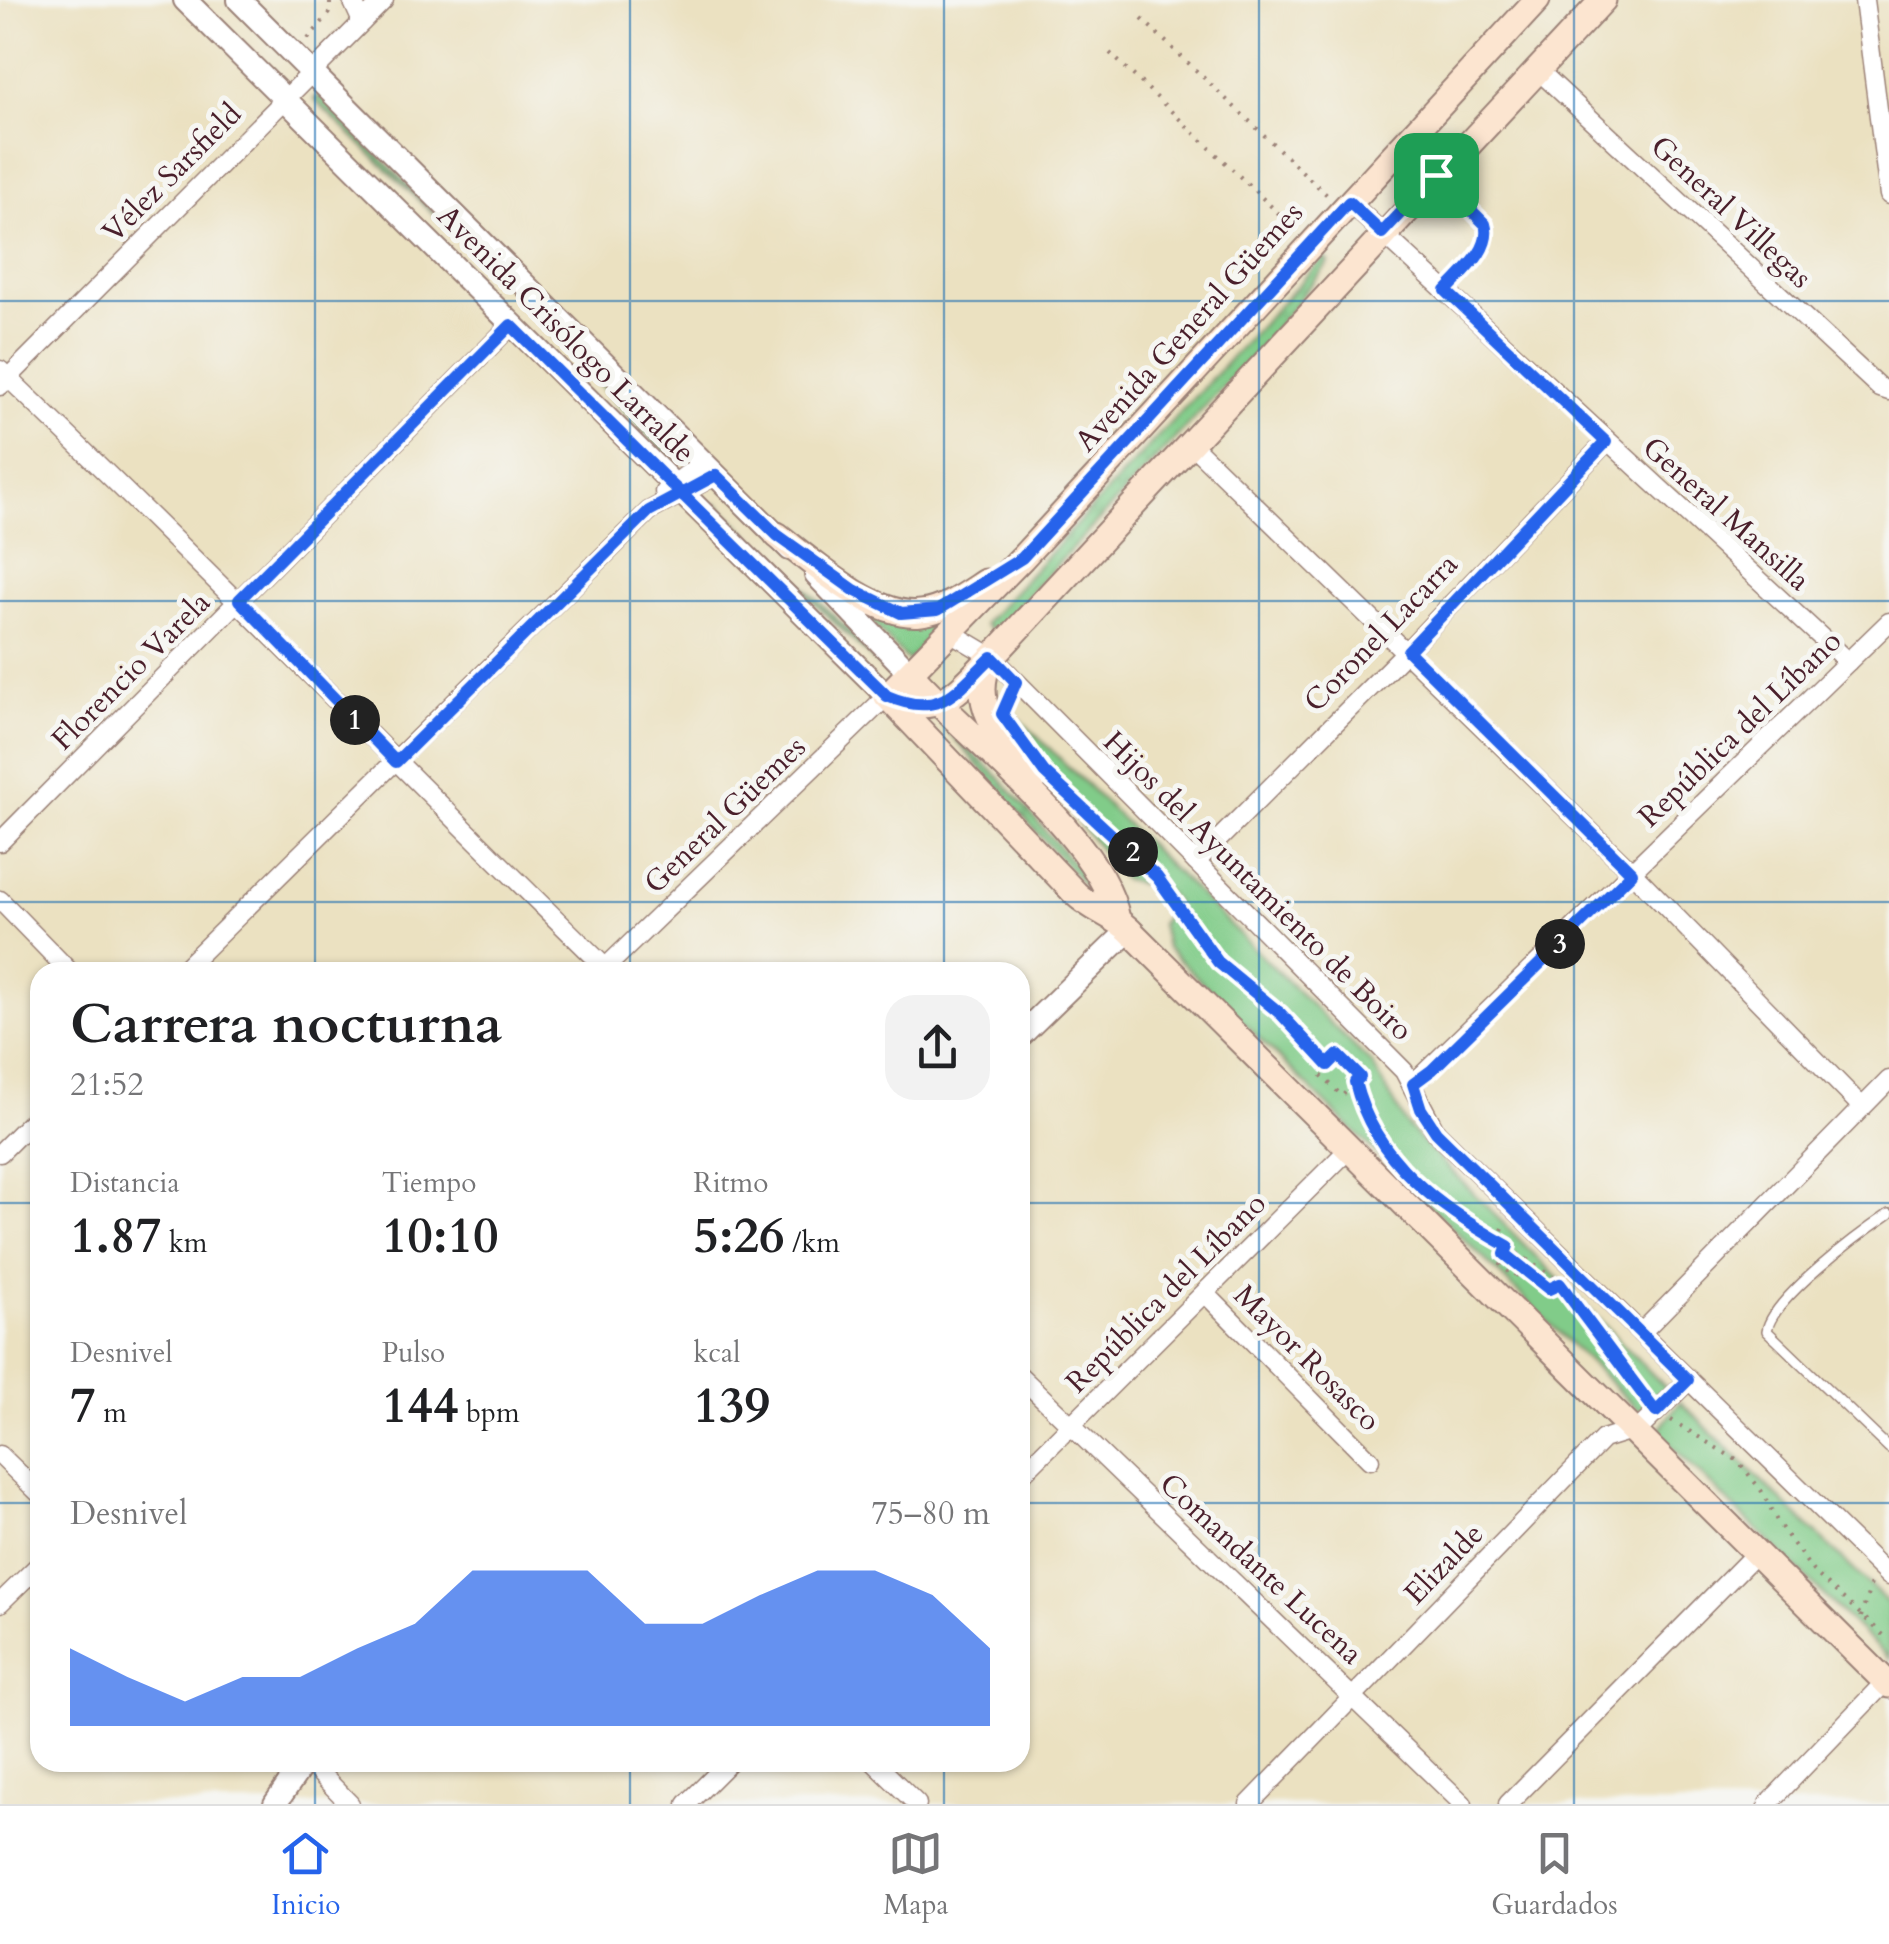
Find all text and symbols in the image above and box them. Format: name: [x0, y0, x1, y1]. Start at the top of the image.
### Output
street label: Vélez Sarsfield: [93, 94, 251, 252]
street label: General Villegas: [1641, 126, 1821, 298]
pin: [1394, 133, 1479, 218]
icon: arrive: [1409, 148, 1464, 203]
street label: Avenida General Güemes: [1066, 193, 1312, 461]
street label: Avenida Crisólogo Larralde: [428, 196, 704, 472]
street label: General Mansilla: [1633, 428, 1819, 600]
street label: Coronel Lacarra: [1295, 545, 1467, 721]
street label: Florencio Varela: [43, 583, 219, 759]
street label: República del Líbano: [1629, 621, 1851, 837]
pin: 1: [330, 695, 380, 745]
text: 1: [348, 701, 362, 739]
street label: Hijos del Ayuntamiento de Boiro: [1094, 722, 1422, 1050]
street label: General Güemes: [635, 727, 815, 903]
pin: 2: [1108, 827, 1158, 877]
text: 2: [1126, 833, 1140, 871]
pin: 3: [1535, 919, 1585, 969]
text: 3: [1553, 925, 1567, 963]
text: Carrera nocturna: [70, 988, 502, 1062]
button: share: [885, 995, 990, 1100]
text: 21:52: [70, 1063, 144, 1107]
text: Distancia: [70, 1164, 180, 1202]
text: Tiempo: [382, 1164, 477, 1202]
text: Ritmo: [693, 1164, 768, 1202]
street label: República del Líbano: [1057, 1184, 1275, 1402]
text: 1.87: [70, 1202, 161, 1270]
text: 10:10: [382, 1202, 499, 1270]
text: 5:26: [693, 1202, 785, 1270]
text: km: [161, 1224, 208, 1262]
text: /km: [785, 1224, 840, 1262]
street label: Mayor Rosasco: [1225, 1276, 1389, 1440]
text: Desnivel: [70, 1334, 173, 1372]
text: Pulso: [382, 1334, 445, 1372]
text: kcal: [693, 1334, 740, 1372]
text: 7: [70, 1372, 96, 1440]
text: 144: [382, 1372, 459, 1440]
text: 139: [693, 1372, 770, 1440]
text: m: [96, 1394, 127, 1432]
text: bpm: [459, 1394, 520, 1432]
street label: Comandante Lucena: [1151, 1464, 1371, 1674]
text: Desnivel: [70, 1492, 187, 1536]
text: 75–80 m: [871, 1492, 990, 1536]
street label: Elizalde: [1395, 1514, 1493, 1614]
tab: Inicio: [271, 1826, 340, 1924]
tab: Mapa: [883, 1826, 949, 1924]
tab: Guardados: [1491, 1826, 1618, 1924]

